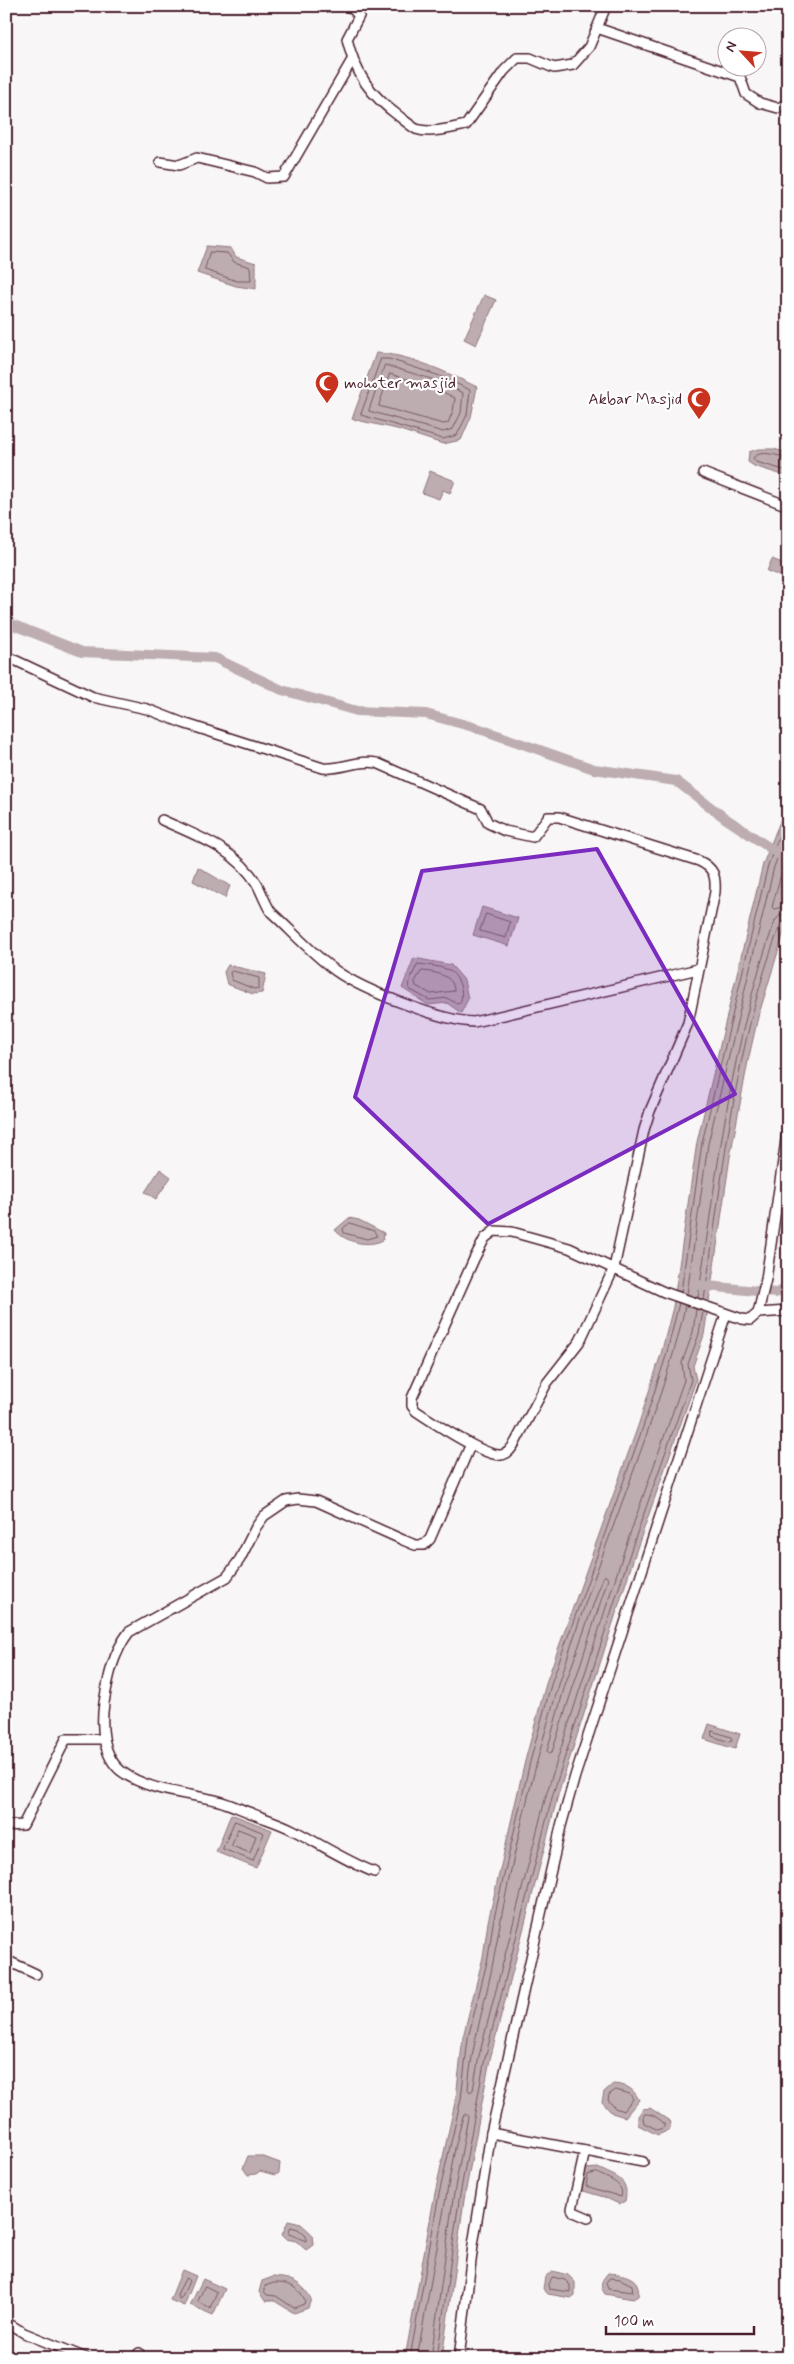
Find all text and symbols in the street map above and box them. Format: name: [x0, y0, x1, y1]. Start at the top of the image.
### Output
north arrow: [716, 28, 766, 78]
text: N: [721, 39, 741, 55]
mosque icon: mohoter masjid: [314, 370, 340, 404]
place label: mohoter masjid: [344, 373, 456, 394]
mosque icon: Akbar Masjid: [686, 386, 712, 420]
place label: Akbar Masjid: [588, 389, 682, 410]
scale bar: [606, 2304, 754, 2336]
text: 100 m: [614, 2312, 654, 2332]

